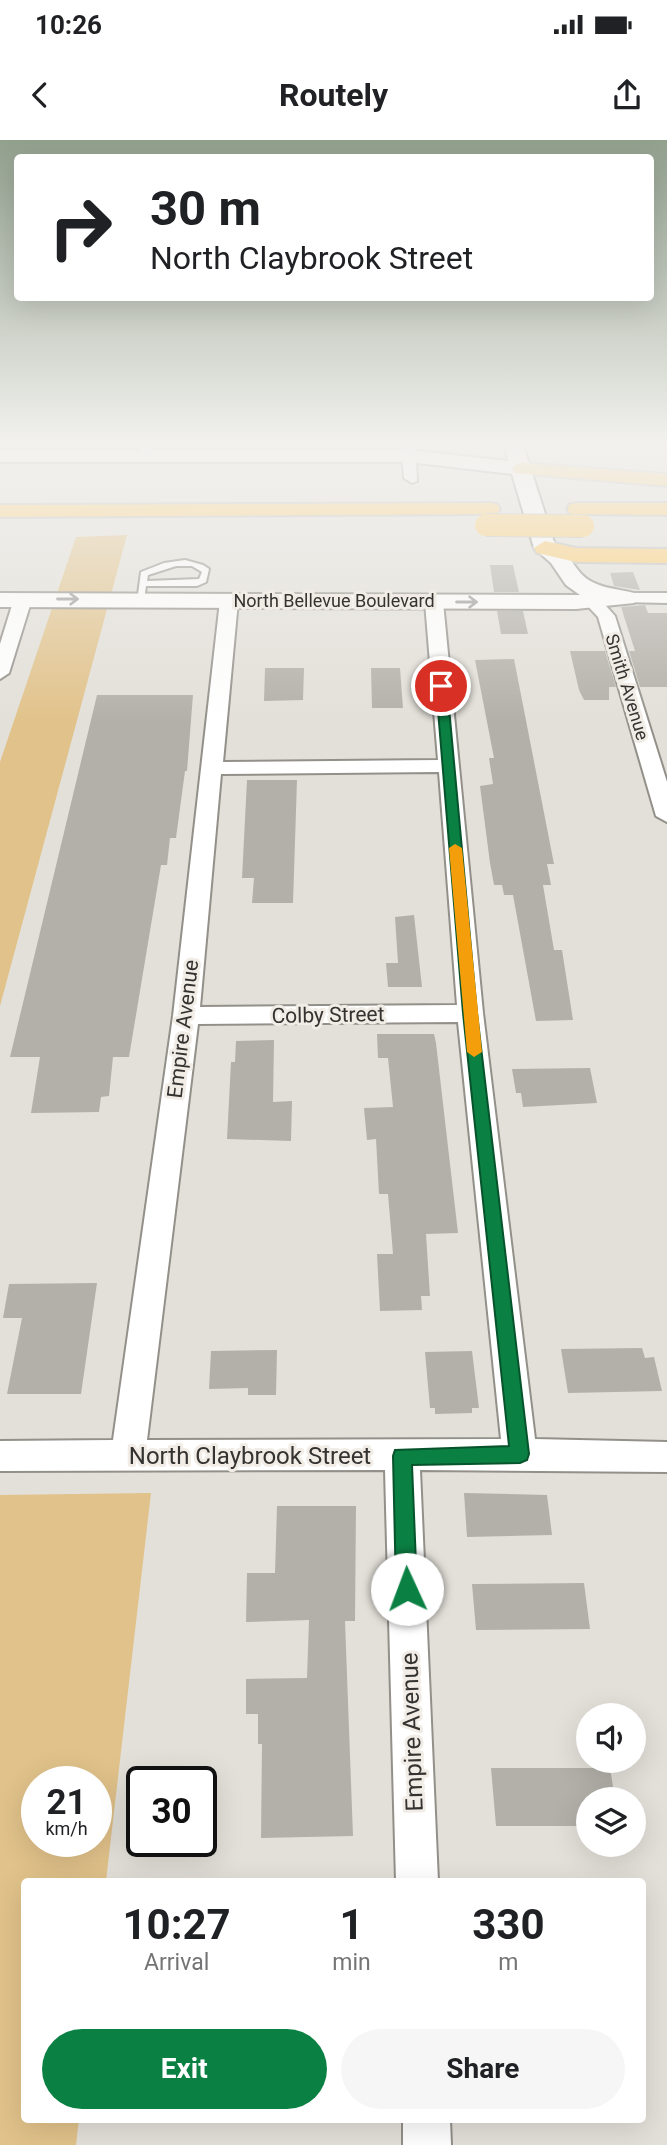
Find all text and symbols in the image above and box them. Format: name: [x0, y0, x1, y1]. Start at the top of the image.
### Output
text: 10:26: [35, 10, 102, 40]
icon: back: [21, 76, 59, 114]
text: Routely: [279, 76, 388, 114]
icon: share: [608, 76, 646, 114]
text: 30 m: [150, 180, 261, 237]
icon: right: [35, 182, 126, 273]
text: North Claybrook Street: [150, 239, 473, 277]
street label: North Bellevue Boulevard: [233, 590, 435, 611]
one-way arrow: [56, 592, 79, 606]
one-way arrow: [455, 595, 478, 609]
street label: Smith Avenue: [601, 631, 654, 743]
pin: [411, 656, 471, 716]
icon: arrive: [422, 667, 460, 705]
street label: Empire Avenue: [163, 958, 203, 1100]
street label: Colby Street: [271, 1002, 385, 1028]
street label: North Claybrook Street: [129, 1442, 371, 1470]
position arrow: [370, 1552, 444, 1626]
street label: Empire Avenue: [395, 1652, 429, 1812]
map controls: [576, 1703, 646, 1857]
button: sound: [576, 1703, 646, 1773]
speed limit sign: 30: [126, 1766, 217, 1857]
text: 21: [46, 1782, 87, 1823]
button: layers: [576, 1787, 646, 1857]
text: km/h: [45, 1818, 88, 1839]
text: 10:27: [123, 1900, 231, 1949]
text: 1: [339, 1900, 364, 1949]
text: 330: [472, 1900, 545, 1949]
text: Arrival: [144, 1949, 209, 1976]
text: min: [332, 1949, 371, 1976]
text: m: [498, 1949, 518, 1976]
button: Exit: [42, 2029, 327, 2109]
button: Share: [341, 2029, 625, 2109]

